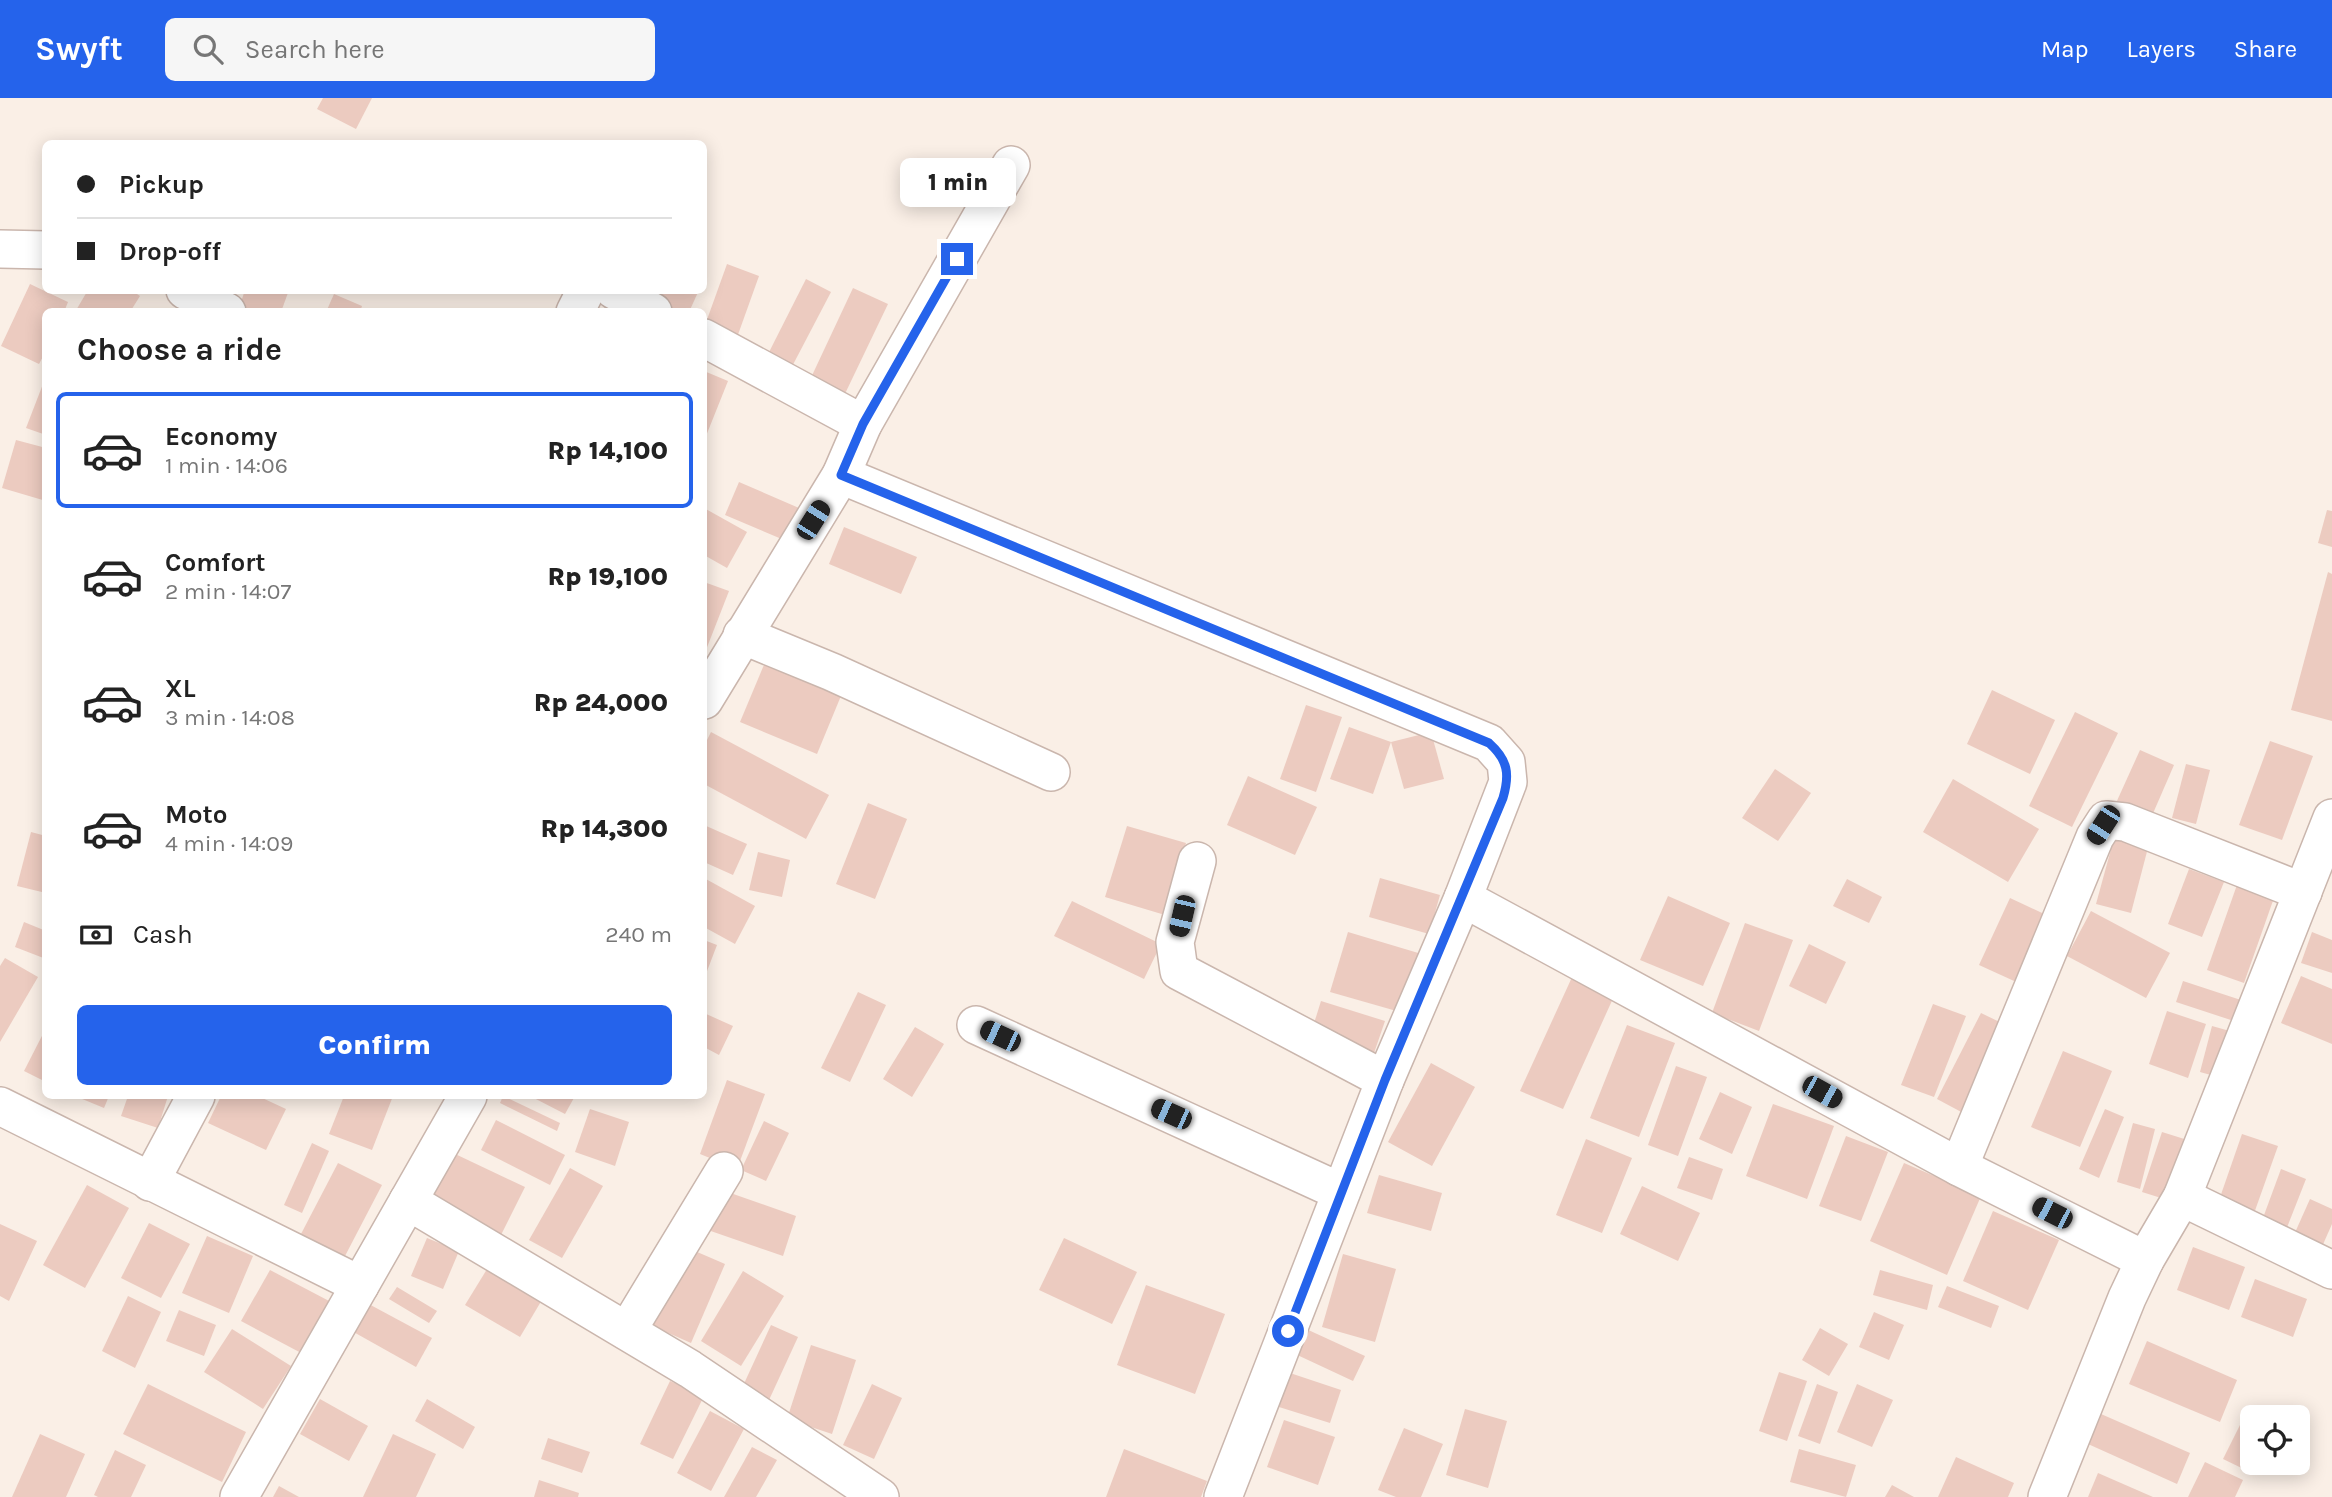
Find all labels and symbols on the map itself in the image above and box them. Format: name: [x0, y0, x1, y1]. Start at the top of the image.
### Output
callout: 1 min: [899, 158, 1015, 206]
route end: [941, 243, 973, 275]
car: [793, 497, 834, 543]
car: [2083, 802, 2124, 848]
car: [1168, 893, 1197, 939]
car: [977, 1018, 1024, 1054]
car: [1799, 1073, 1846, 1111]
car: [1148, 1096, 1195, 1132]
car: [2029, 1194, 2076, 1232]
route start: [1272, 1315, 1304, 1347]

